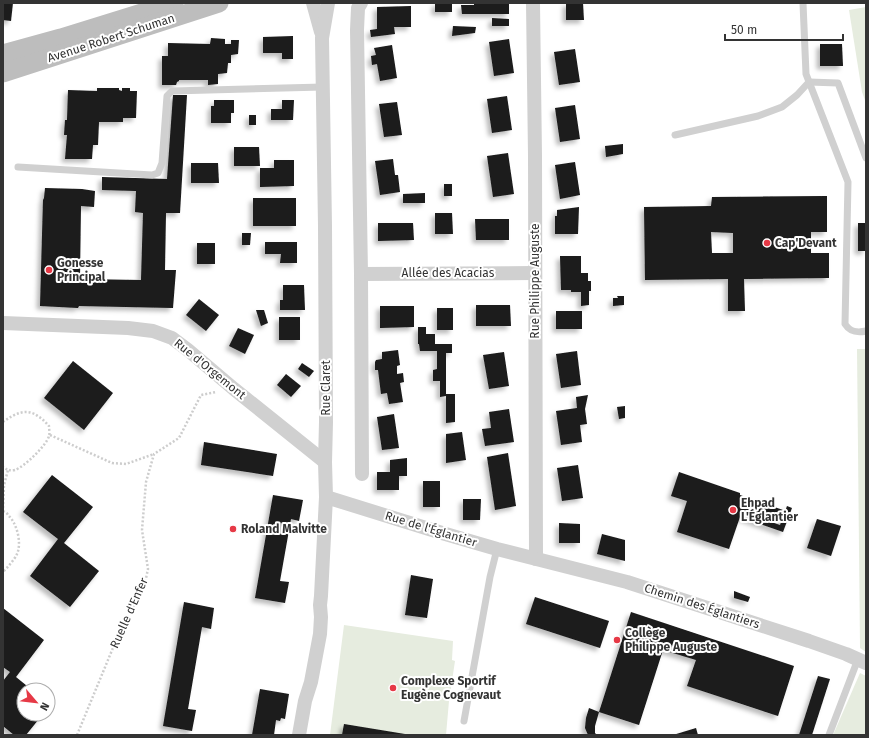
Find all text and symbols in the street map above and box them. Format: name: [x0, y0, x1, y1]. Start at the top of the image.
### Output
street label: Avenue Robert Schuman: [46, 11, 176, 65]
scale bar: [725, 16, 843, 42]
text: 50 m: [731, 23, 757, 37]
street label: Rue Philippe Auguste: [528, 223, 542, 339]
place label: Cap'Devant: [775, 236, 837, 250]
marker: Cap'Devant: [762, 238, 772, 248]
place label: Gonesse Principal: [57, 256, 106, 284]
marker: Gonesse Principal: [44, 265, 54, 275]
street label: Allée des Acacias: [402, 266, 495, 280]
street label: Rue d'Orgemont: [171, 336, 249, 402]
street label: Rue Claret: [319, 359, 333, 416]
place label: Ehpad L'Églantier: [741, 496, 798, 524]
marker: Ehpad L'Églantier: [728, 505, 738, 515]
street label: Rue de l'Églantier: [383, 507, 479, 550]
place label: Roland Malvitte: [241, 522, 327, 536]
marker: Roland Malvitte: [228, 524, 238, 534]
street label: Ruelle d'Enfer: [107, 575, 151, 650]
street label: Chemin des Églantiers: [643, 580, 762, 631]
place label: Collège Philippe Auguste: [625, 626, 718, 654]
marker: Collège Philippe Auguste: [612, 635, 622, 645]
place label: Complexe Sportif Eugène Cognevaut: [401, 674, 501, 702]
north arrow: [16, 682, 56, 722]
marker: Complexe Sportif Eugène Cognevaut: [388, 683, 398, 693]
text: N: [37, 700, 52, 713]

